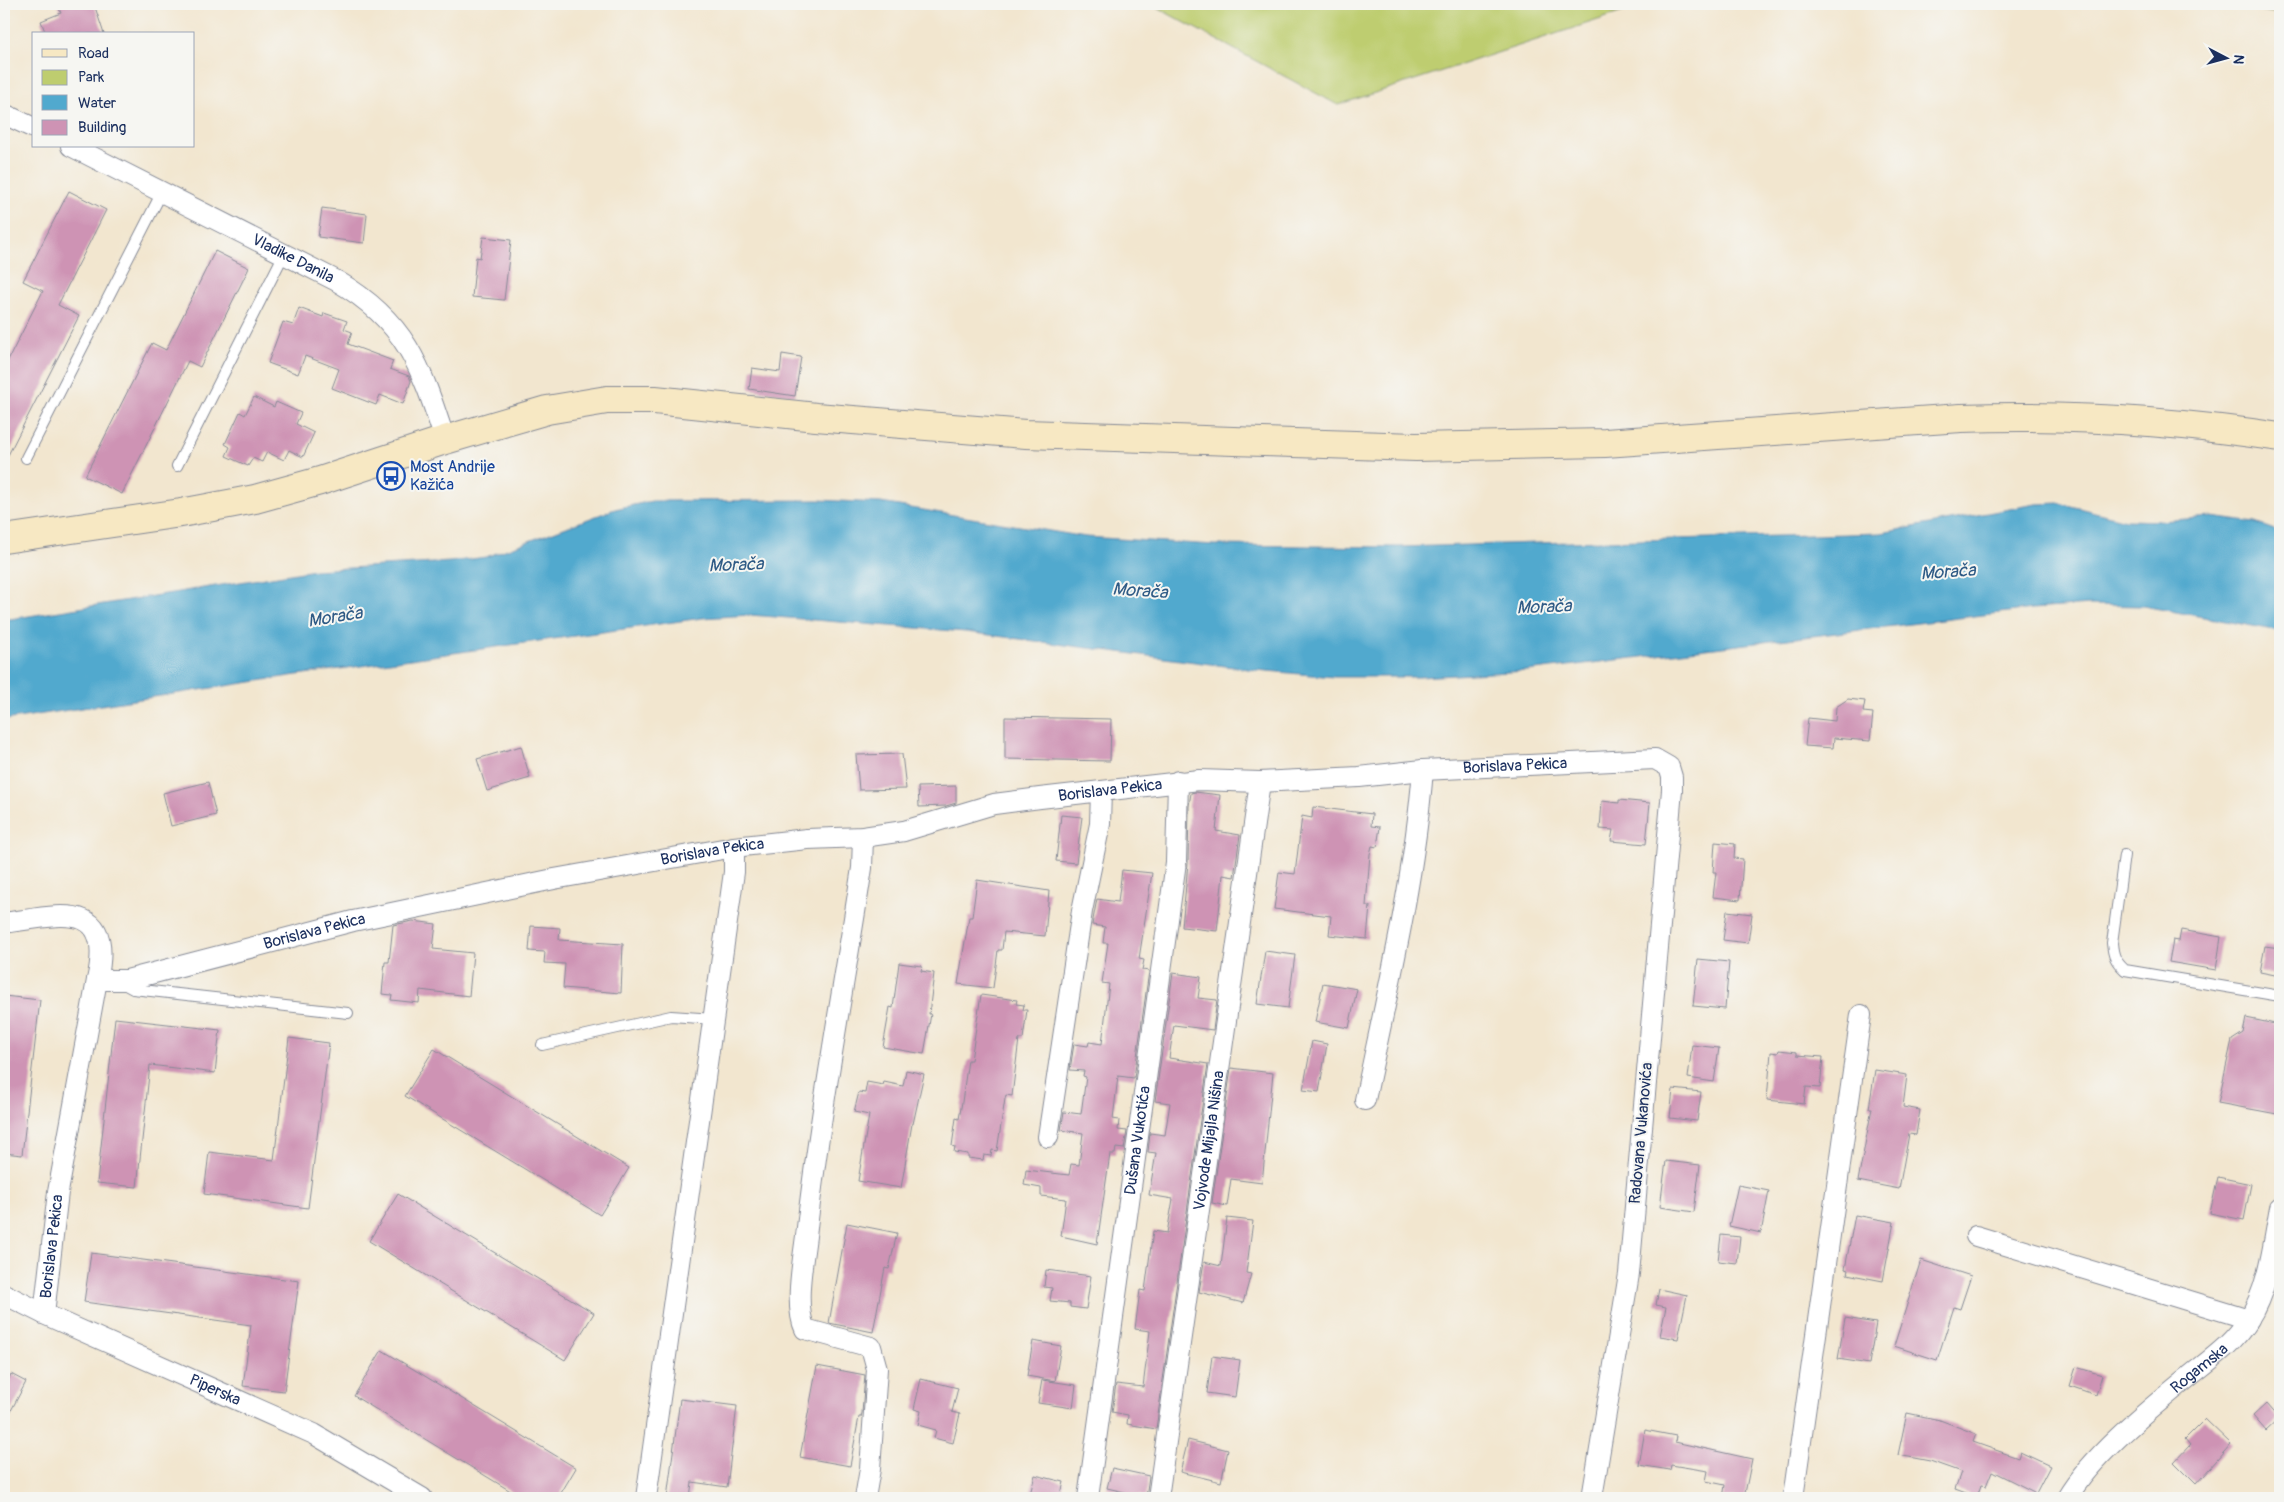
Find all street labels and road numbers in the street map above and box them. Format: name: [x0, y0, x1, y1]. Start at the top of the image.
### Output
street label: Vladike Danila: [248, 229, 338, 288]
street label: Borislava Pekica: [1462, 753, 1568, 778]
street label: Borislava Pekica: [1057, 774, 1163, 806]
street label: Borislava Pekica: [659, 834, 765, 870]
street label: Borislava Pekica: [261, 909, 367, 954]
street label: Radovana Vukanovića: [1625, 1061, 1657, 1205]
street label: Vojvode Mijajla Nišina: [1189, 1069, 1229, 1212]
street label: Dušana Vukotića: [1120, 1085, 1155, 1196]
street label: Borislava Pekica: [36, 1193, 68, 1300]
street label: Rogamska: [2166, 1339, 2232, 1398]
street label: Piperska: [186, 1370, 244, 1410]

